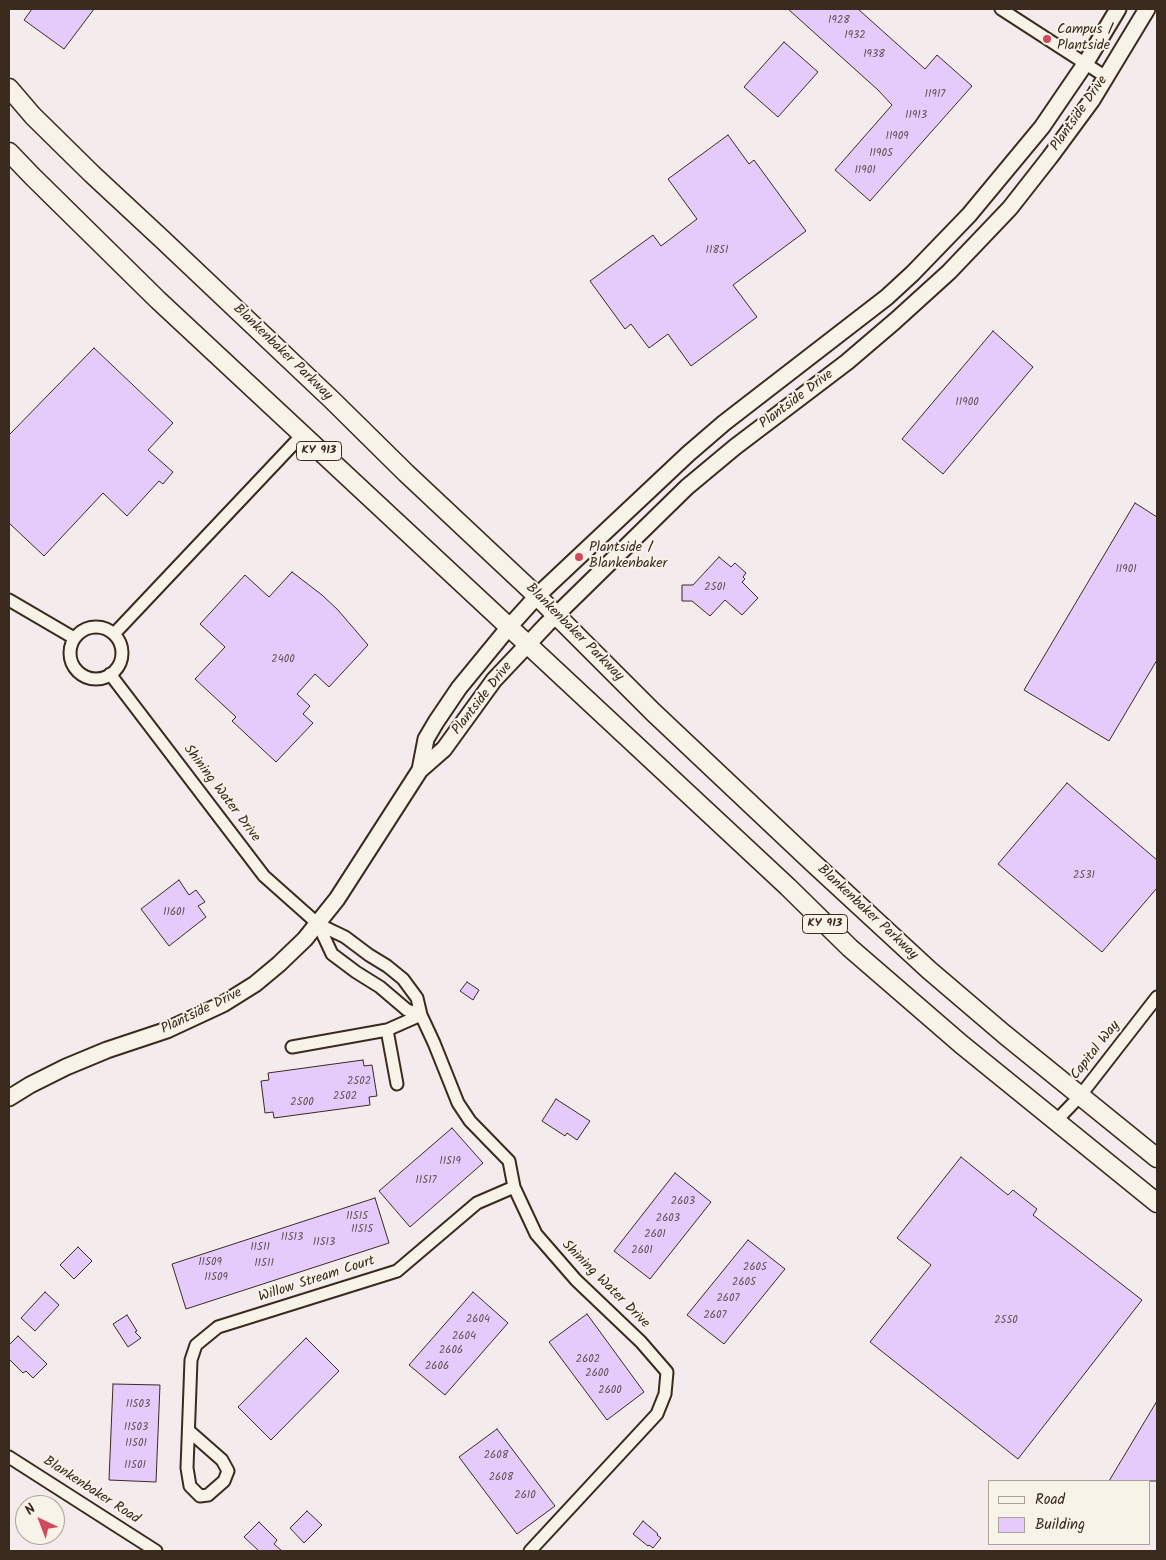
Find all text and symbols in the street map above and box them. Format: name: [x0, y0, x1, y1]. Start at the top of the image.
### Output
house number: 1928: [828, 14, 850, 28]
place label: Campus / Plantside: [1057, 23, 1113, 56]
house number: 1932: [844, 29, 866, 43]
marker: Campus / Plantside: [1041, 33, 1053, 45]
house number: 1938: [863, 48, 885, 62]
street label: Plantside Drive: [1048, 73, 1112, 155]
house number: 11917: [925, 88, 945, 102]
house number: 11913: [905, 109, 927, 123]
house number: 11909: [885, 130, 909, 144]
house number: 11905: [869, 147, 893, 161]
house number: 11901: [854, 164, 876, 178]
house number: 11851: [706, 244, 728, 258]
street label: Blankenbaker Parkway: [229, 301, 335, 405]
street label: Plantside Drive: [757, 367, 837, 433]
house number: 11900: [955, 396, 979, 410]
road number: KY 913: [296, 442, 342, 461]
place label: Plantside / Blankenbaker: [589, 541, 667, 574]
marker: Plantside / Blankenbaker: [573, 551, 585, 563]
house number: 11901: [1115, 563, 1137, 577]
street label: Blankenbaker Parkway: [522, 581, 626, 685]
house number: 2501: [704, 581, 726, 595]
house number: 2400: [271, 653, 295, 667]
street label: Plantside Drive: [449, 659, 517, 739]
street label: Shining Water Drive: [179, 742, 263, 846]
street label: Blankenbaker Parkway: [813, 862, 921, 964]
house number: 2531: [1073, 869, 1095, 883]
house number: 11601: [163, 906, 185, 920]
road number: KY 913: [802, 914, 848, 934]
street label: Plantside Drive: [159, 985, 245, 1039]
street label: Capital Way: [1068, 1018, 1124, 1084]
house number: 2502: [347, 1075, 371, 1089]
house number: 2502: [333, 1090, 357, 1104]
house number: 2500: [290, 1096, 314, 1110]
house number: 11519: [439, 1155, 461, 1169]
house number: 11517: [415, 1174, 437, 1188]
house number: 2603: [671, 1195, 695, 1209]
house number: 11515: [346, 1210, 368, 1224]
house number: 2603: [656, 1212, 680, 1226]
house number: 11515: [351, 1223, 373, 1237]
house number: 2601: [644, 1228, 666, 1242]
house number: 11513: [281, 1231, 303, 1245]
house number: 11513: [313, 1236, 335, 1250]
street label: Shining Water Drive: [558, 1238, 652, 1332]
house number: 11511: [250, 1241, 270, 1255]
house number: 2601: [631, 1244, 653, 1258]
street label: Willow Stream Court: [257, 1253, 377, 1307]
house number: 11509: [198, 1256, 222, 1270]
house number: 11511: [254, 1257, 274, 1271]
house number: 2605: [743, 1261, 767, 1275]
house number: 11509: [204, 1271, 228, 1285]
house number: 2605: [732, 1276, 756, 1290]
house number: 2607: [716, 1292, 740, 1306]
house number: 2607: [703, 1309, 727, 1323]
house number: 2604: [466, 1313, 490, 1327]
house number: 2550: [994, 1314, 1018, 1328]
house number: 2604: [452, 1330, 476, 1344]
house number: 2606: [439, 1344, 463, 1358]
house number: 2602: [576, 1353, 600, 1367]
house number: 2606: [425, 1360, 449, 1374]
house number: 2600: [585, 1367, 609, 1381]
house number: 2600: [598, 1384, 622, 1398]
house number: 11503: [126, 1398, 150, 1412]
house number: 11503: [124, 1421, 148, 1435]
house number: 11501: [125, 1437, 147, 1451]
house number: 2608: [484, 1449, 508, 1463]
street label: Blankenbaker Road: [40, 1454, 142, 1528]
house number: 11501: [124, 1459, 146, 1473]
house number: 2608: [489, 1471, 513, 1485]
legend: [988, 1480, 1151, 1545]
text: Road: [1035, 1488, 1065, 1512]
house number: 2610: [514, 1489, 536, 1503]
north arrow: [15, 1495, 65, 1545]
text: N: [20, 1499, 41, 1521]
text: Building: [1035, 1513, 1085, 1537]

